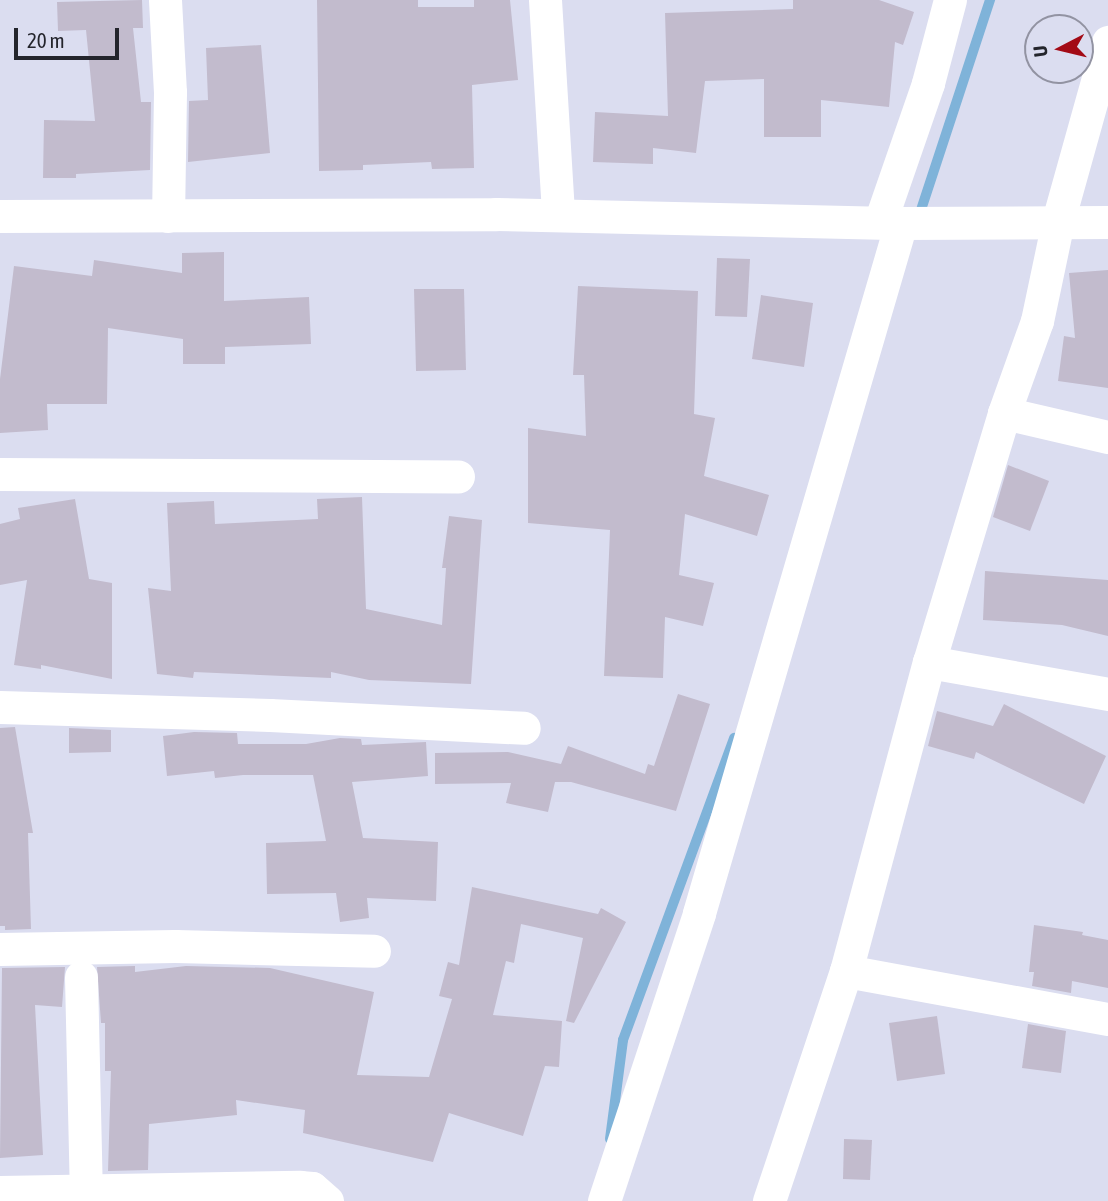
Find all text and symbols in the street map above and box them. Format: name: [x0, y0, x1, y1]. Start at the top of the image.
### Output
scale bar: [18, 14, 122, 58]
north arrow: [1024, 14, 1094, 84]
text: 20 m: [27, 28, 65, 52]
text: U: [1029, 44, 1052, 58]

